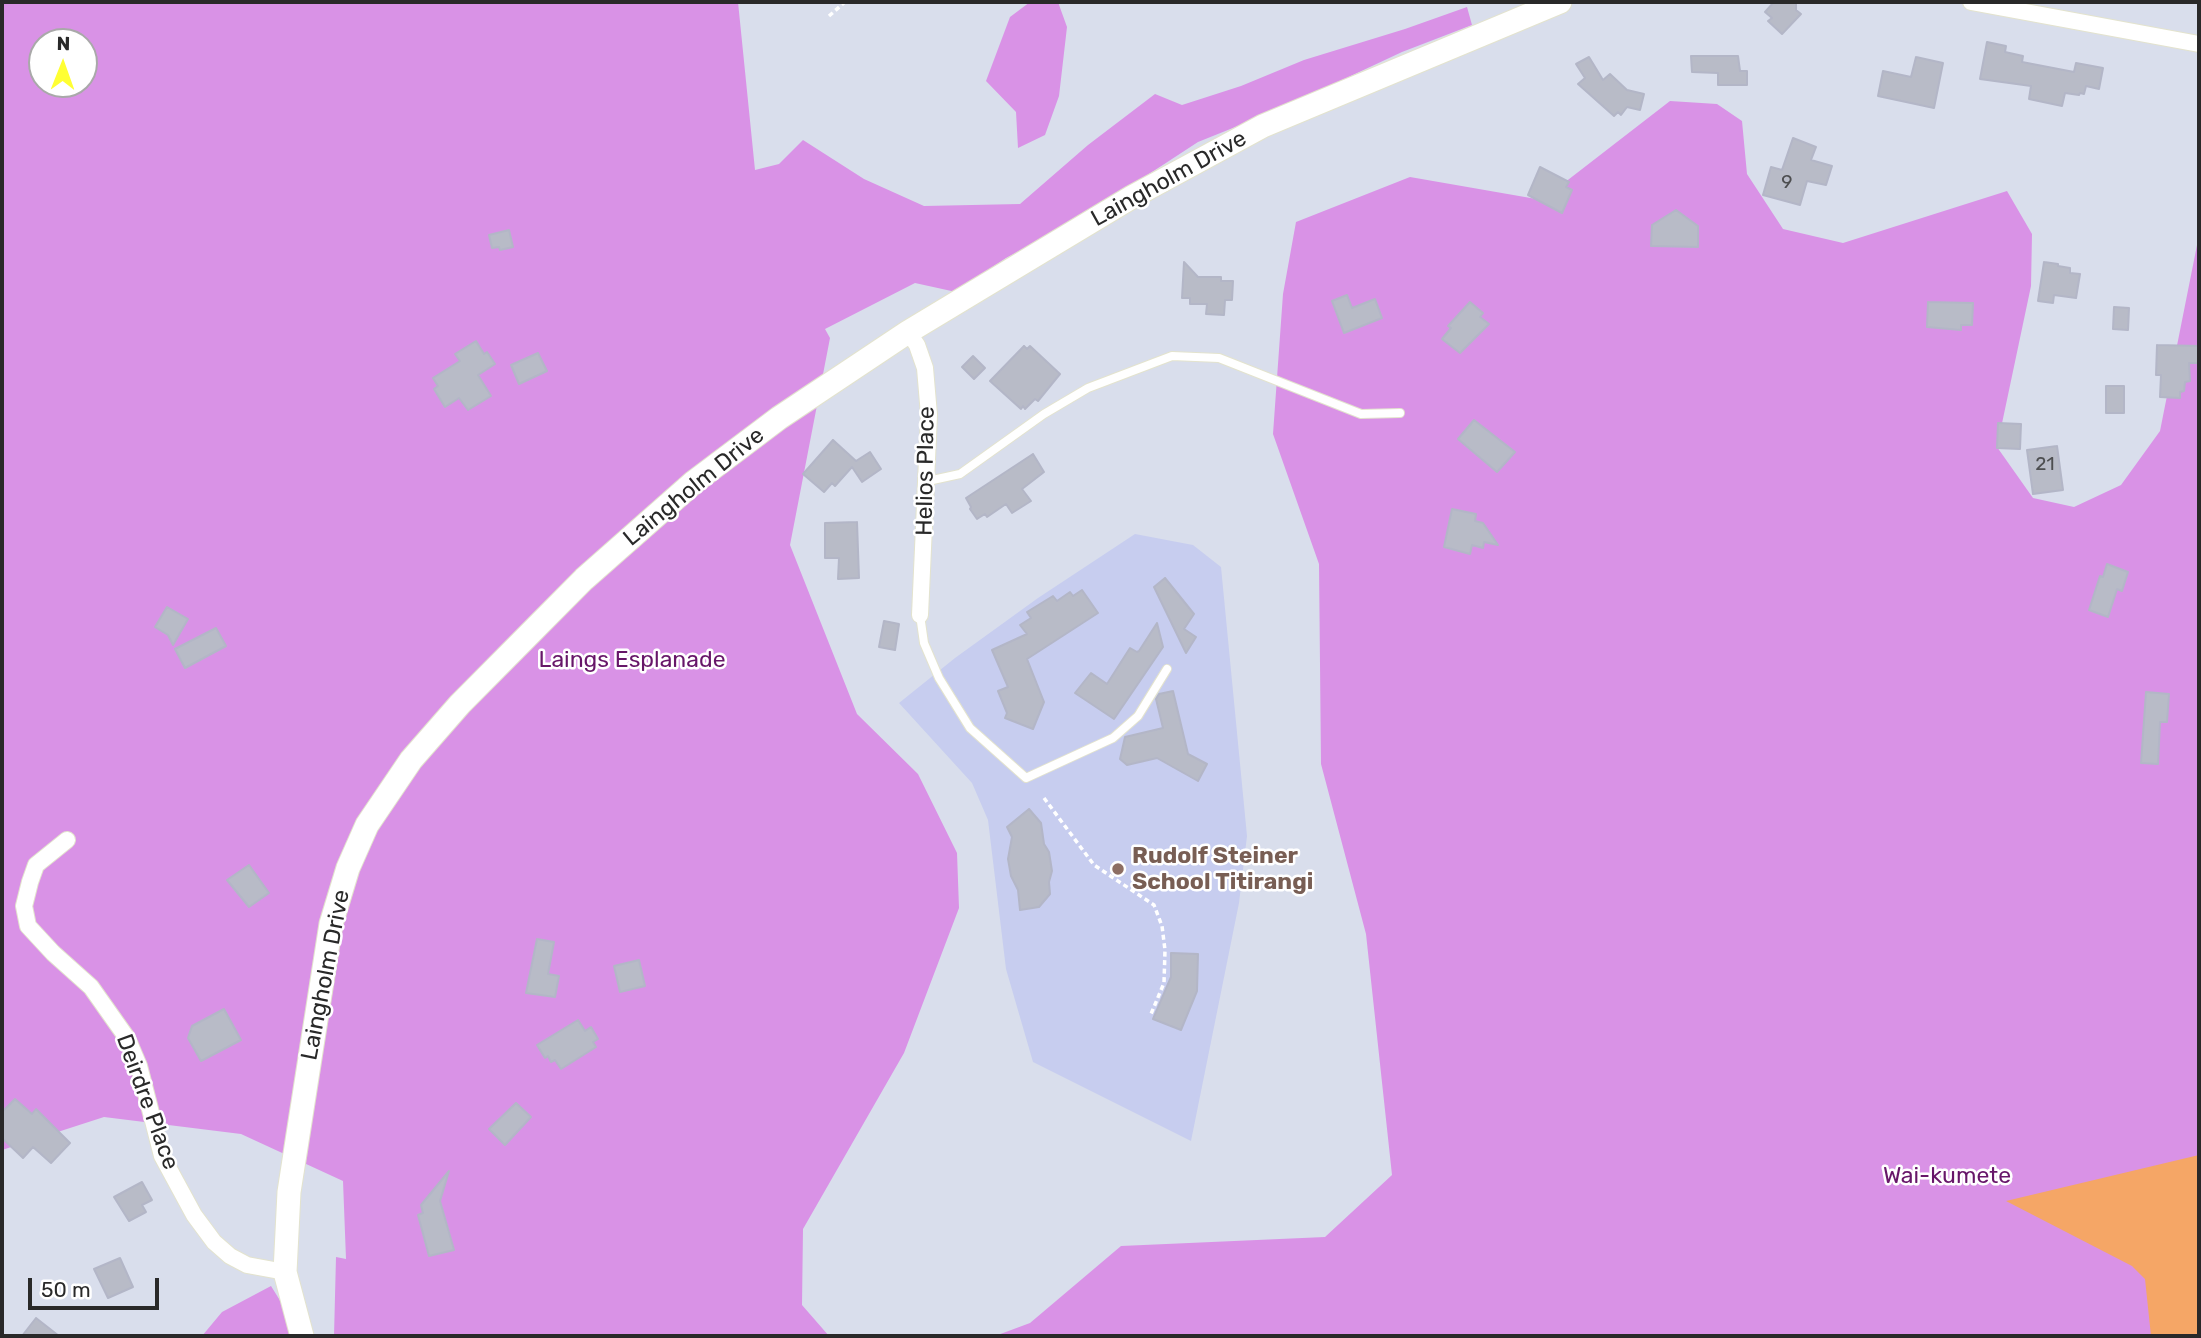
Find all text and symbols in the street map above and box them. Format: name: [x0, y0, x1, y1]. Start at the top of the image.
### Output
north arrow: [28, 28, 98, 98]
text: N: [56, 32, 70, 55]
street label: Laingholm Drive: [1087, 125, 1251, 233]
house number: 9: [1781, 172, 1793, 194]
street label: Helios Place: [911, 406, 941, 536]
street label: Laingholm Drive: [618, 422, 770, 552]
house number: 21: [2035, 454, 2055, 476]
park label: Laings Esplanade: [538, 646, 726, 674]
place label: Rudolf Steiner School Titirangi: [1132, 842, 1313, 896]
marker: Rudolf Steiner School Titirangi: [1110, 861, 1126, 877]
street label: Laingholm Drive: [296, 887, 356, 1063]
street label: Deirdre Place: [110, 1030, 184, 1174]
park label: Wai-kumete: [1883, 1162, 2011, 1190]
scale bar: [32, 1264, 163, 1308]
text: 50 m: [41, 1277, 91, 1302]

